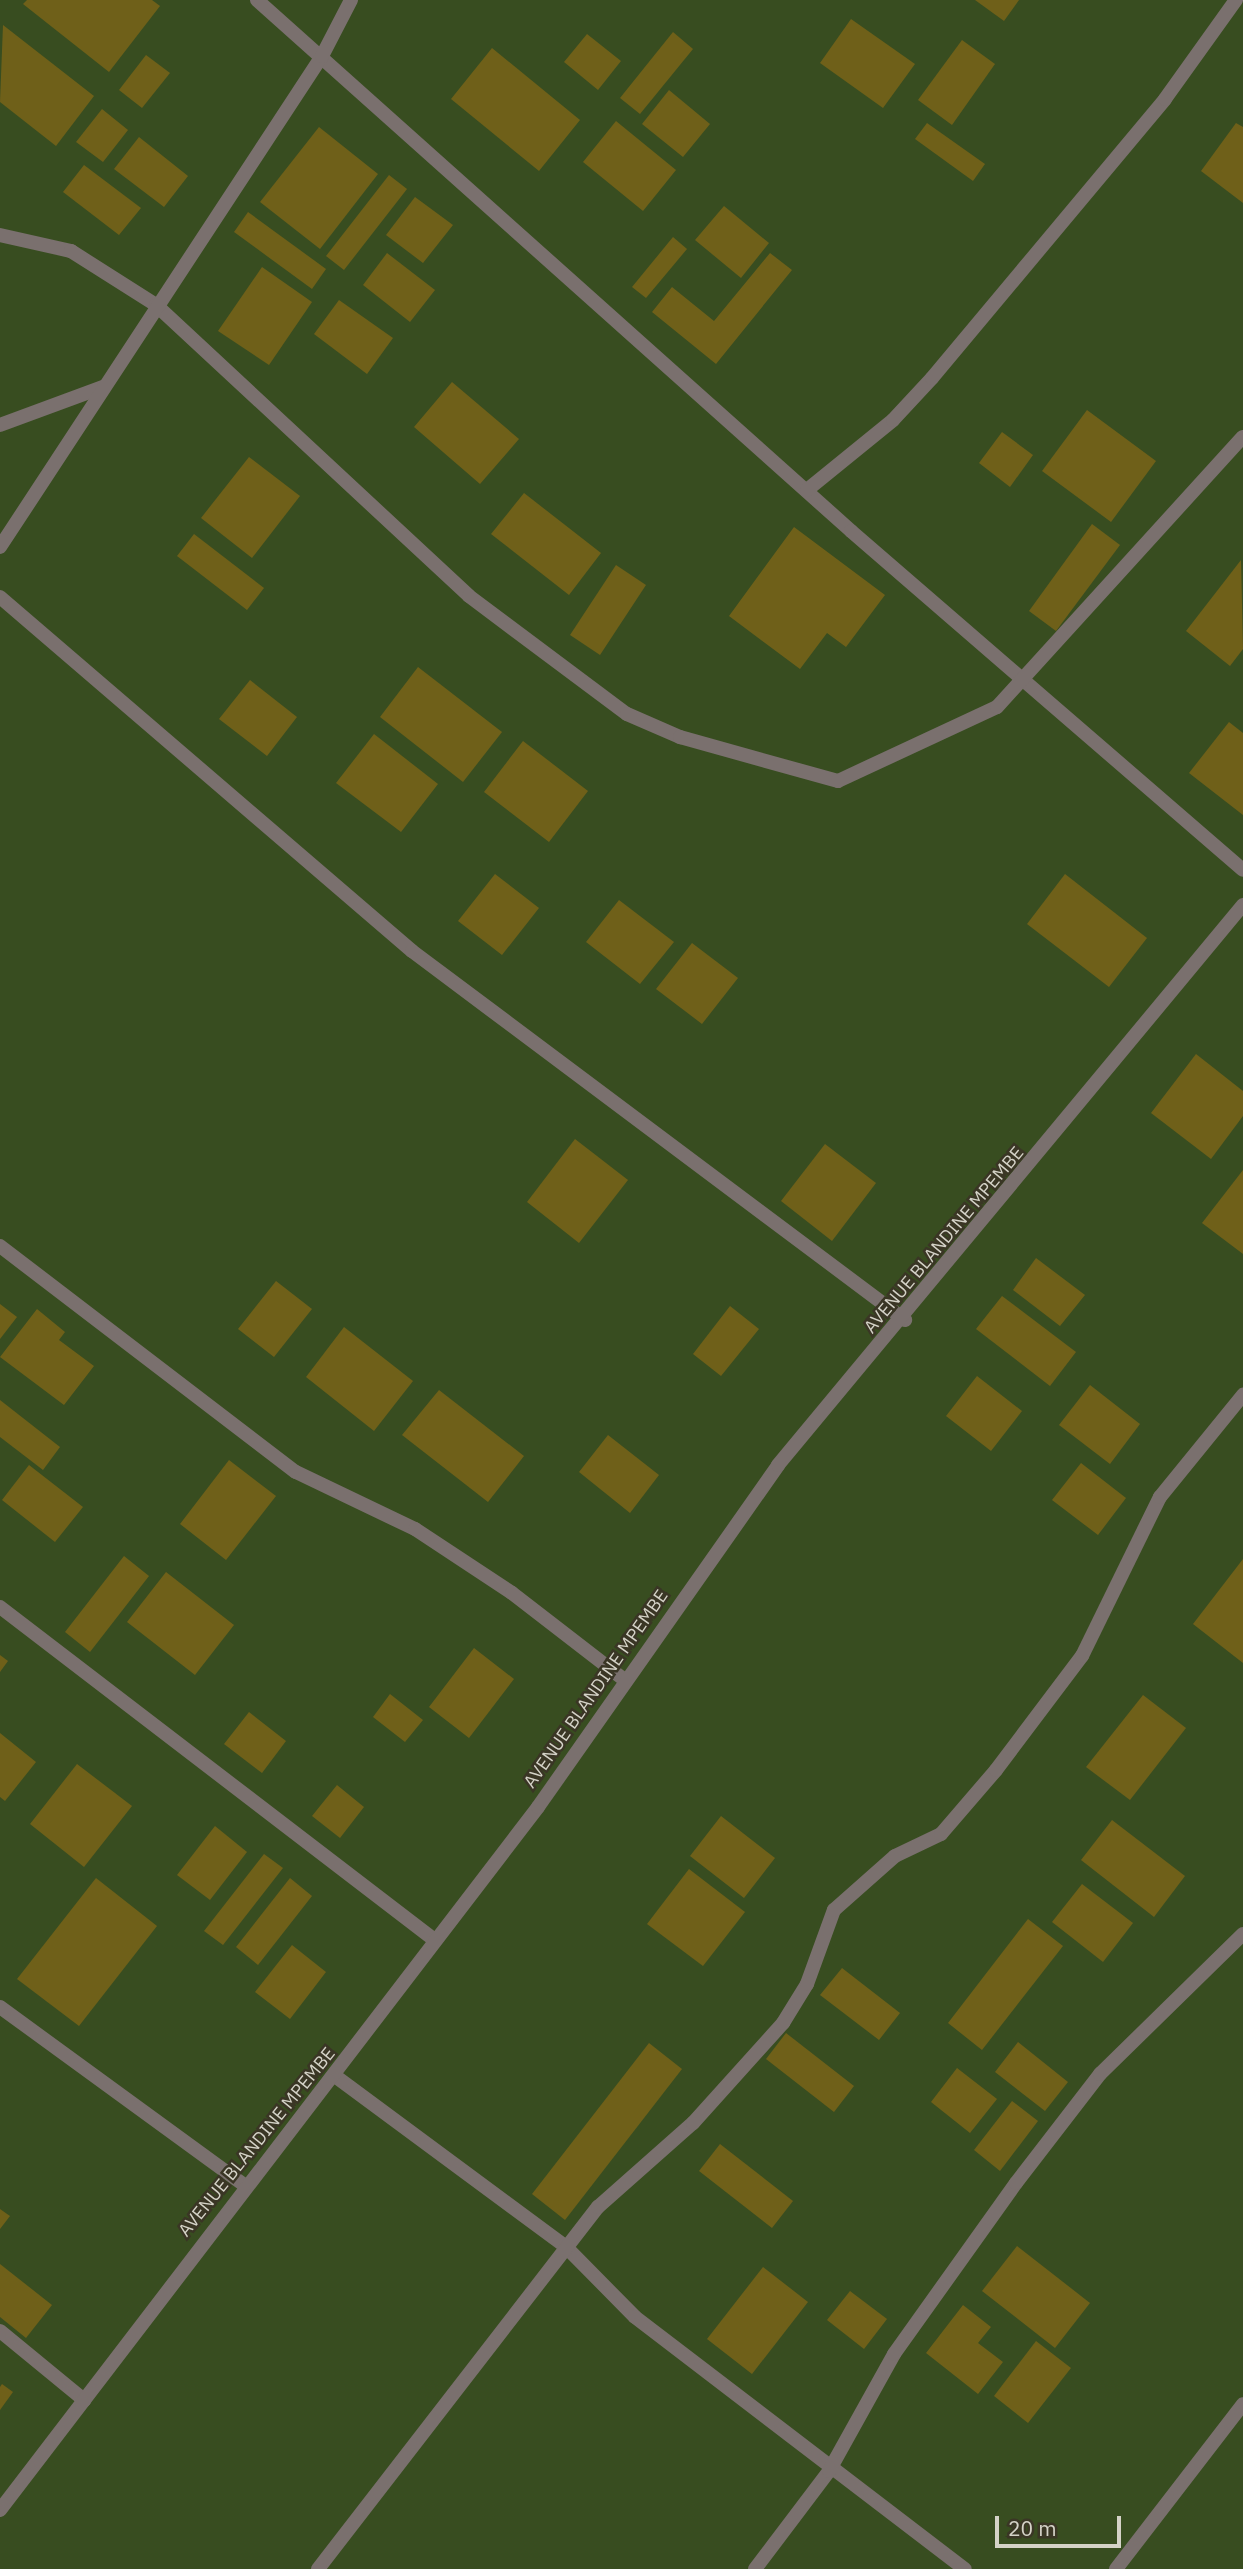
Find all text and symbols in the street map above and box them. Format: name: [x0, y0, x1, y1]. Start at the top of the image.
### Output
street label: AVENUE BLANDINE MPEMBE: [860, 1142, 1028, 1338]
street label: AVENUE BLANDINE MPEMBE: [519, 1586, 673, 1792]
street label: AVENUE BLANDINE MPEMBE: [174, 2043, 340, 2241]
scale bar: [998, 2502, 1124, 2546]
text: 20 m: [1008, 2514, 1057, 2542]

